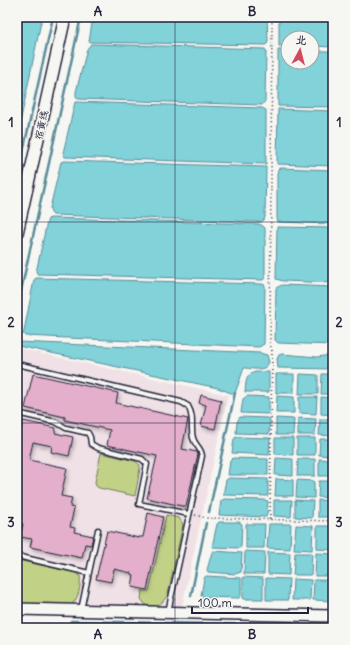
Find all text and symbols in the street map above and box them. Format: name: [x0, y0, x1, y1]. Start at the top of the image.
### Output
text: A: [94, 3, 103, 20]
text: B: [248, 3, 257, 20]
north arrow: [280, 30, 320, 70]
text: 北: [295, 32, 308, 48]
street label: 宿黄线: [32, 109, 51, 141]
text: 1: [8, 114, 14, 131]
text: 1: [336, 114, 342, 131]
text: 2: [7, 314, 15, 331]
text: 2: [335, 314, 343, 331]
text: 3: [7, 514, 15, 531]
text: 3: [335, 514, 343, 531]
scale bar: [192, 589, 308, 615]
text: 100 m: [198, 595, 232, 610]
text: A: [94, 626, 103, 643]
text: B: [248, 626, 257, 643]

